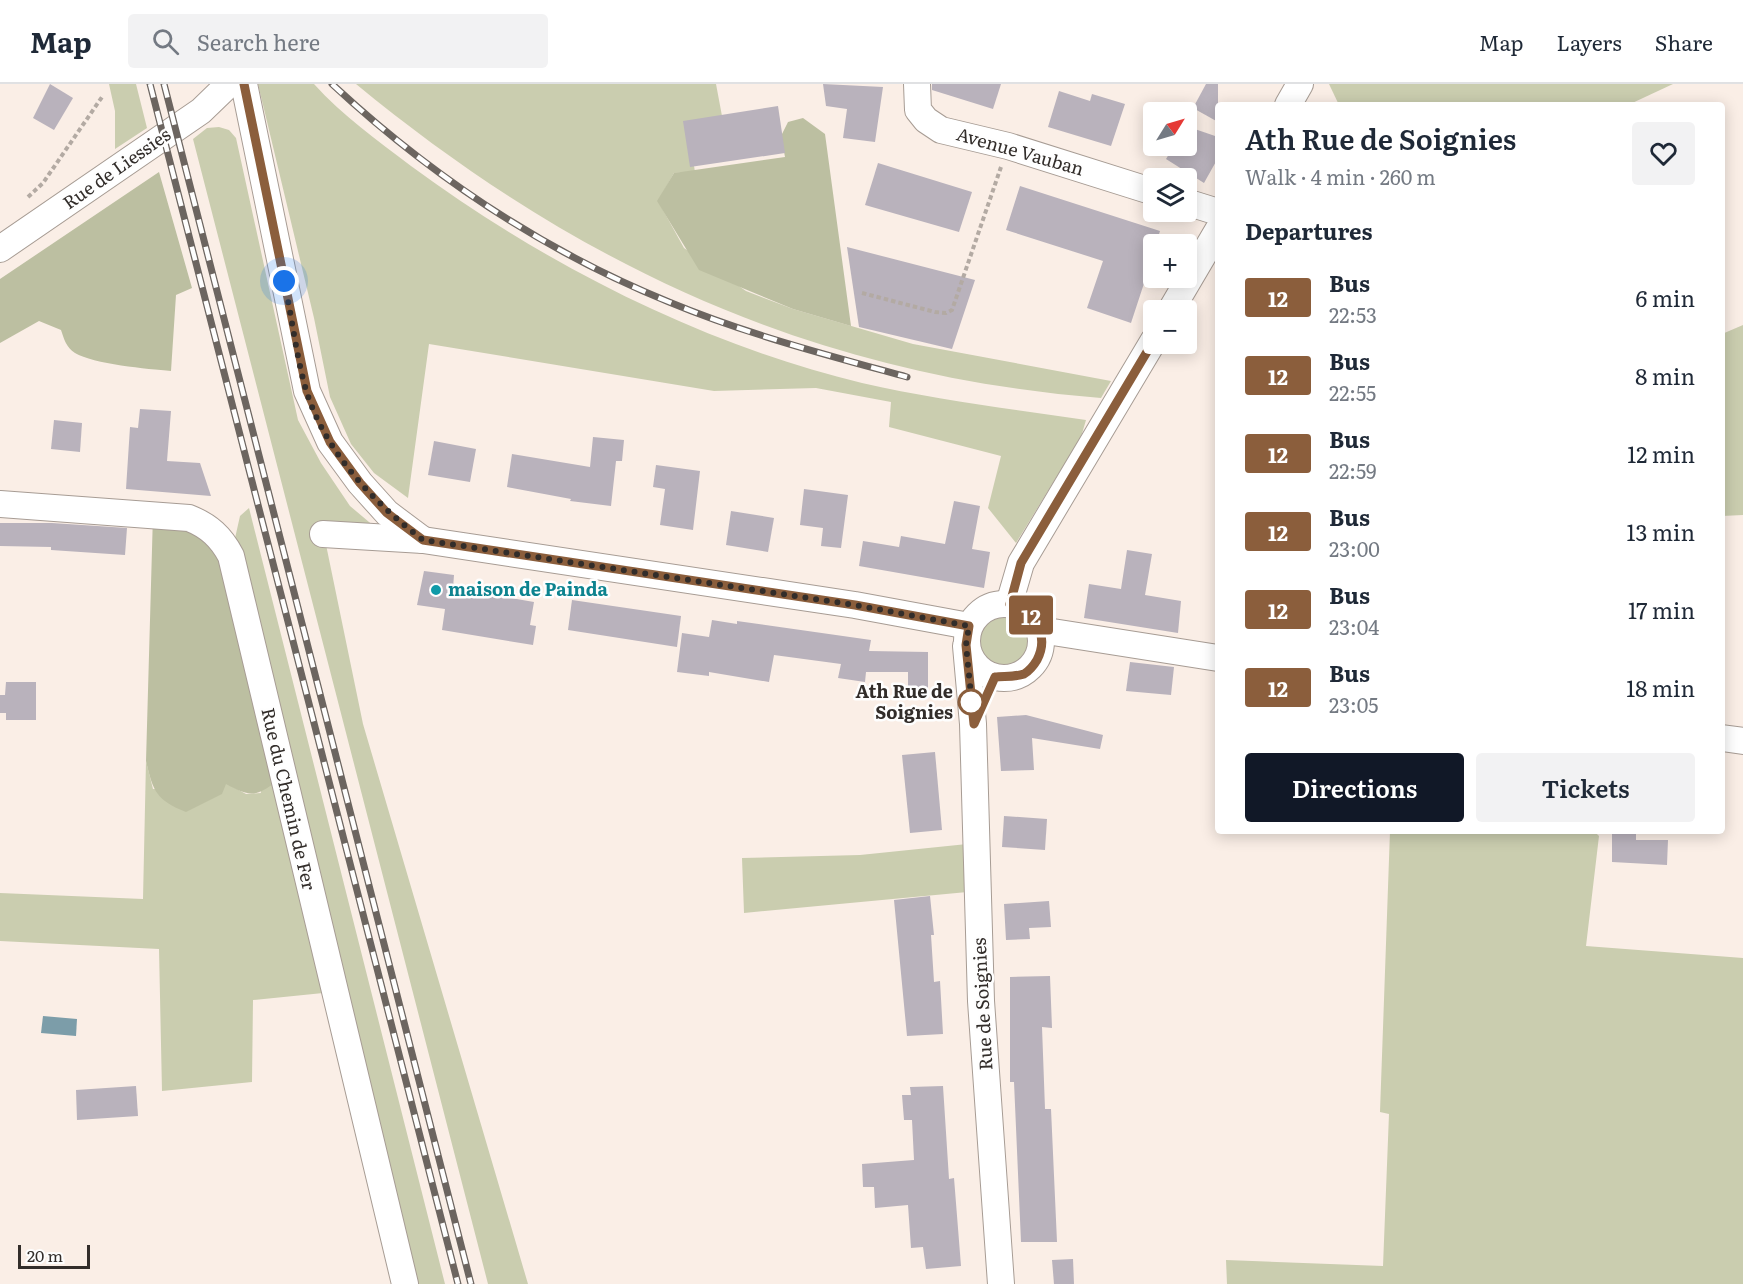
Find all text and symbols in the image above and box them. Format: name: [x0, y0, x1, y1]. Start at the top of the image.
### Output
search box: [128, 14, 548, 68]
text: Map: [30, 20, 92, 62]
icon: search: [149, 25, 182, 58]
text: Search here: [197, 25, 320, 58]
text: Map: [1479, 26, 1524, 57]
text: Layers: [1557, 26, 1622, 57]
text: Share: [1655, 26, 1713, 57]
north arrow: [1143, 102, 1197, 156]
map controls: [1143, 102, 1197, 354]
text: Ath Rue de Soignies: [1245, 117, 1516, 159]
street label: Avenue Vauban: [953, 119, 1087, 182]
street label: Rue de Liessies: [57, 120, 176, 215]
button: heart: [1632, 122, 1695, 185]
text: Walk · 4 min · 260 m: [1245, 161, 1436, 191]
button: layers: [1143, 168, 1197, 222]
text: Departures: [1245, 214, 1372, 247]
button: +: [1143, 234, 1197, 288]
your location: [269, 266, 299, 296]
text: Bus: [1329, 266, 1370, 299]
text: 6 min: [1636, 281, 1695, 314]
text: 12: [1268, 282, 1288, 313]
text: 22:53: [1329, 299, 1377, 329]
button: −: [1143, 300, 1197, 354]
text: Bus: [1329, 344, 1370, 377]
text: 8 min: [1635, 359, 1695, 392]
text: 12: [1268, 360, 1288, 391]
text: 22:55: [1329, 377, 1376, 407]
text: Bus: [1329, 422, 1370, 455]
text: 12 min: [1627, 437, 1695, 470]
text: 12: [1268, 438, 1288, 469]
text: 22:59: [1329, 455, 1377, 485]
text: Bus: [1329, 500, 1370, 533]
text: 13 min: [1626, 515, 1695, 548]
text: 12: [1268, 516, 1288, 547]
text: 23:00: [1329, 533, 1380, 563]
place label: maison de Painda: [448, 575, 609, 602]
text: Bus: [1329, 578, 1370, 611]
marker: maison de Painda: [429, 583, 443, 597]
text: 17 min: [1628, 593, 1695, 626]
text: 12: [1268, 594, 1288, 625]
line badge: 12: [1004, 596, 1058, 634]
text: 12: [1021, 600, 1041, 631]
text: 23:04: [1329, 611, 1379, 641]
text: Bus: [1329, 656, 1370, 689]
text: 18 min: [1626, 671, 1695, 704]
text: 12: [1268, 672, 1288, 703]
place label: Ath Rue de Soignies: [856, 677, 953, 725]
marker: Ath Rue de Soignies: [958, 689, 984, 715]
text: 23:05: [1329, 689, 1378, 719]
street label: Rue du Chemin de Fer: [255, 705, 324, 893]
button: Directions: [1245, 753, 1464, 822]
button: Tickets: [1476, 753, 1695, 822]
street label: Rue de Soignies: [965, 937, 998, 1071]
scale bar: [18, 1242, 90, 1270]
text: 20 m: [27, 1243, 63, 1267]

